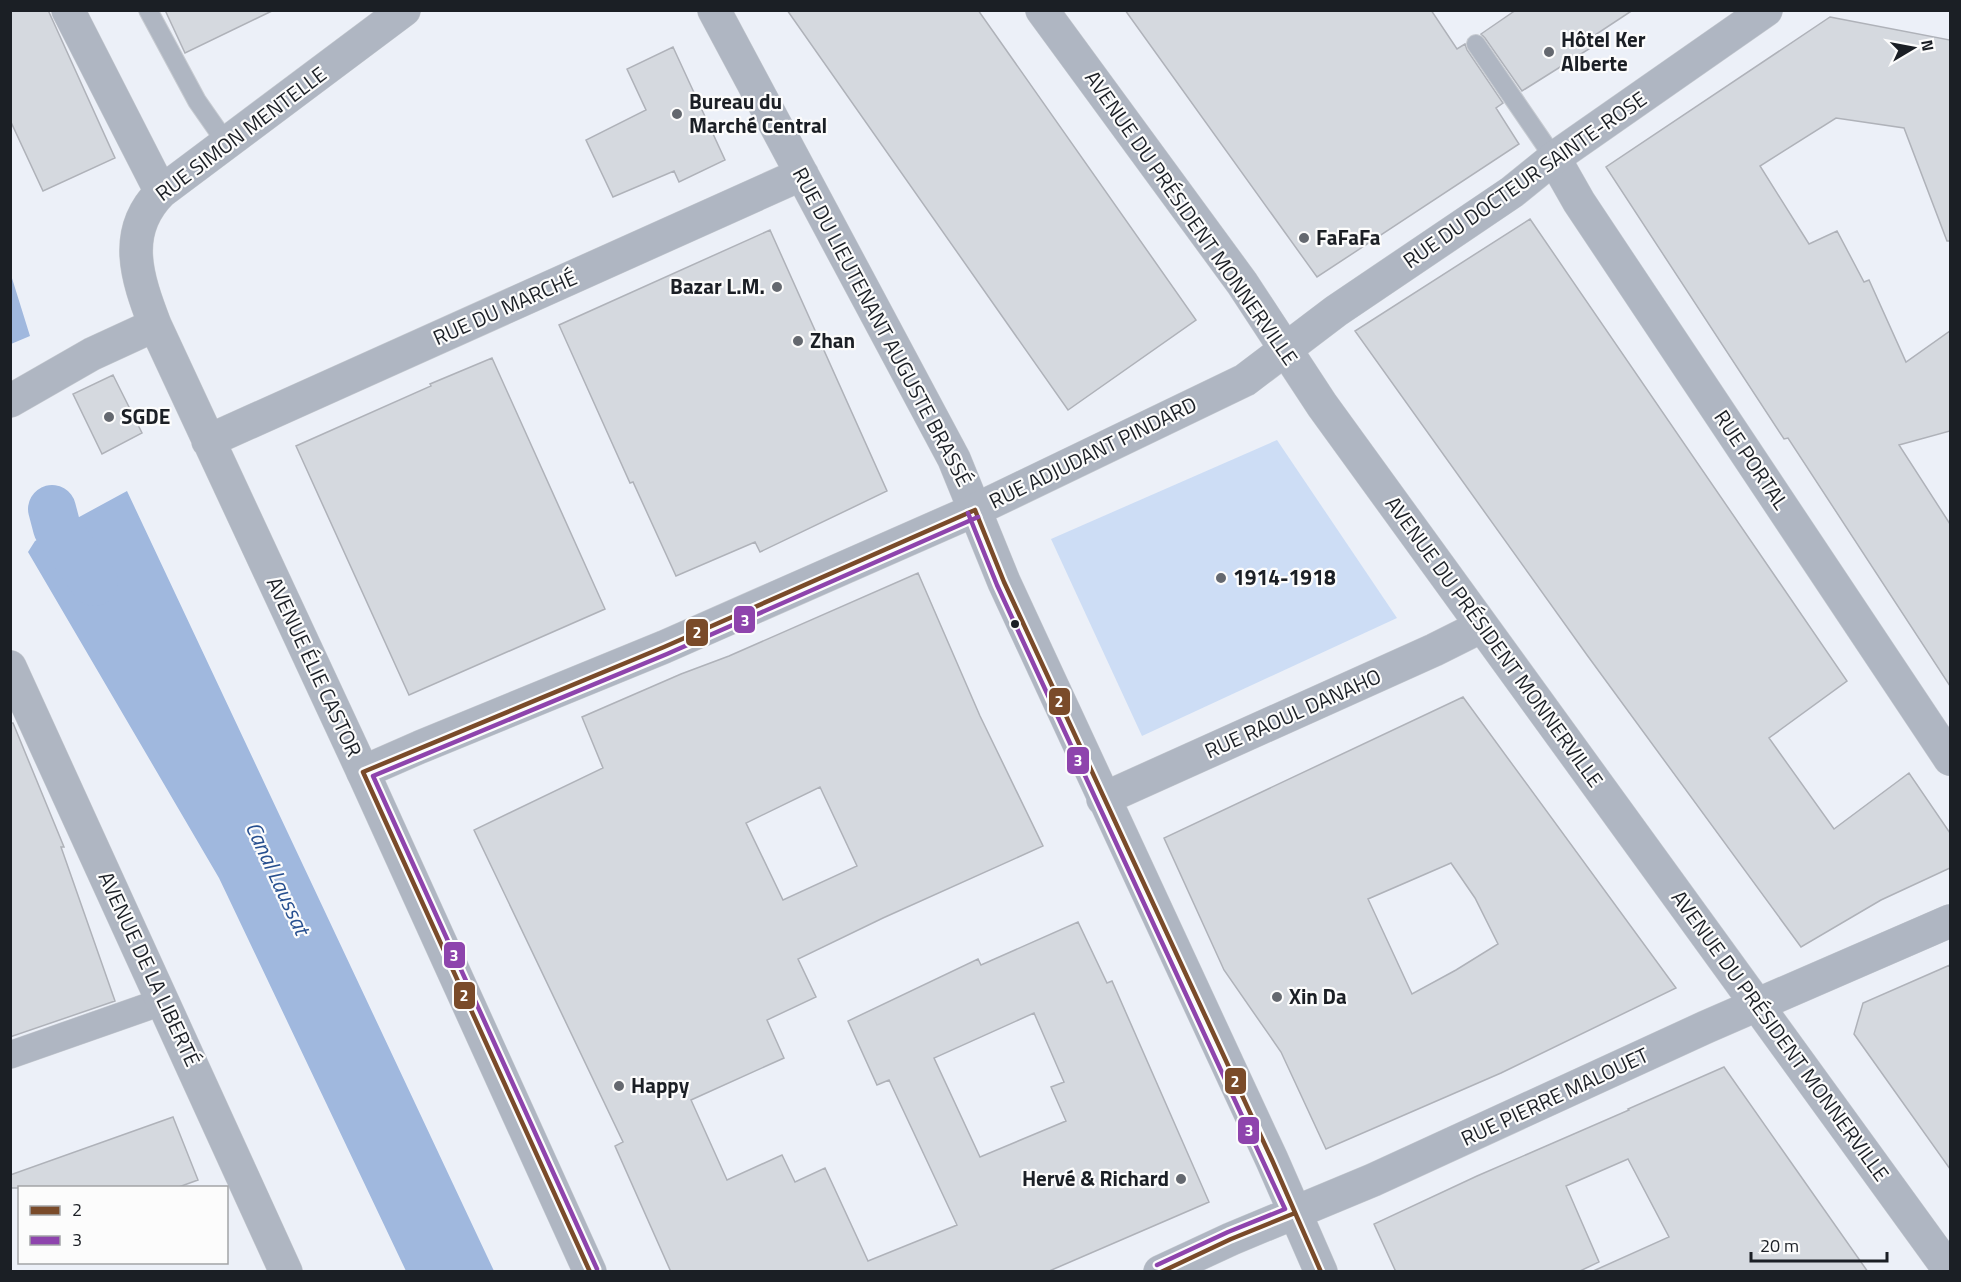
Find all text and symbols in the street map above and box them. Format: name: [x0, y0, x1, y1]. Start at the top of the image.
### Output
north arrow: [1883, 18, 1943, 78]
place label: Hôtel Ker Alberte: [1561, 23, 1646, 79]
text: N: [1915, 38, 1941, 53]
marker: Hôtel Ker Alberte: [1542, 45, 1556, 59]
street label: RUE SIMON MENTELLE: [148, 58, 333, 208]
street label: AVENUE DU PRÉSIDENT MONNERVILLE: [1077, 64, 1306, 371]
street label: RUE DU DOCTEUR SAINTE-ROSE: [1396, 83, 1653, 276]
place label: Bureau du Marché Central: [689, 85, 827, 141]
marker: Bureau du Marché Central: [670, 107, 684, 121]
street label: RUE DU LIEUTENANT AUGUSTE BRASSÉ: [785, 161, 981, 492]
place label: FaFaFa: [1316, 221, 1381, 253]
marker: FaFaFa: [1297, 231, 1311, 245]
street label: RUE DU MARCHÉ: [427, 261, 582, 353]
place label: Bazar L.M.: [670, 270, 765, 302]
marker: Bazar L.M.: [770, 280, 784, 294]
place label: Zhan: [810, 324, 855, 356]
marker: Zhan: [791, 334, 805, 348]
street label: RUE ADJUDANT PINDARD: [983, 388, 1202, 516]
place label: SGDE: [121, 400, 170, 432]
street label: RUE PORTAL: [1707, 403, 1797, 516]
marker: SGDE: [102, 410, 116, 424]
street label: AVENUE DU PRÉSIDENT MONNERVILLE: [1378, 489, 1612, 794]
place label: 1914-1918: [1233, 561, 1336, 593]
street label: AVENUE ÉLIE CASTOR: [259, 571, 371, 762]
marker: 1914-1918: [1214, 571, 1228, 585]
line badge: 3: [733, 605, 756, 634]
text: 3: [741, 608, 749, 632]
line badge: 2: [685, 618, 709, 647]
unlabelled marker: [1009, 618, 1021, 630]
text: 2: [693, 620, 701, 644]
street label: RUE RAOUL DANAHO: [1199, 660, 1386, 766]
line badge: 2: [1048, 687, 1071, 716]
text: 2: [1055, 689, 1063, 713]
line badge: 3: [1066, 746, 1090, 775]
text: 3: [1074, 748, 1082, 772]
water label: Canal Laussat: [237, 816, 320, 943]
street label: AVENUE DE LA LIBERTÉ: [91, 866, 209, 1071]
street label: AVENUE DU PRÉSIDENT MONNERVILLE: [1664, 883, 1898, 1188]
line badge: 3: [443, 941, 466, 969]
text: 3: [450, 943, 458, 967]
place label: Xin Da: [1289, 980, 1347, 1012]
line badge: 2: [453, 981, 476, 1010]
text: 2: [460, 983, 468, 1007]
marker: Xin Da: [1270, 990, 1284, 1004]
street label: RUE PIERRE MALOUET: [1455, 1039, 1654, 1154]
line badge: 2: [1224, 1067, 1247, 1095]
place label: Happy: [631, 1069, 690, 1101]
text: 2: [1231, 1069, 1239, 1093]
marker: Happy: [612, 1079, 626, 1093]
line badge: 3: [1237, 1116, 1260, 1145]
text: 3: [1245, 1118, 1253, 1142]
place label: Hervé & Richard: [1022, 1162, 1169, 1194]
marker: Hervé & Richard: [1174, 1172, 1188, 1186]
legend: [18, 1186, 228, 1264]
text: 2: [72, 1196, 82, 1223]
scale bar: [1751, 1225, 1888, 1263]
text: 3: [72, 1226, 82, 1253]
text: 20 m: [1760, 1232, 1799, 1259]

